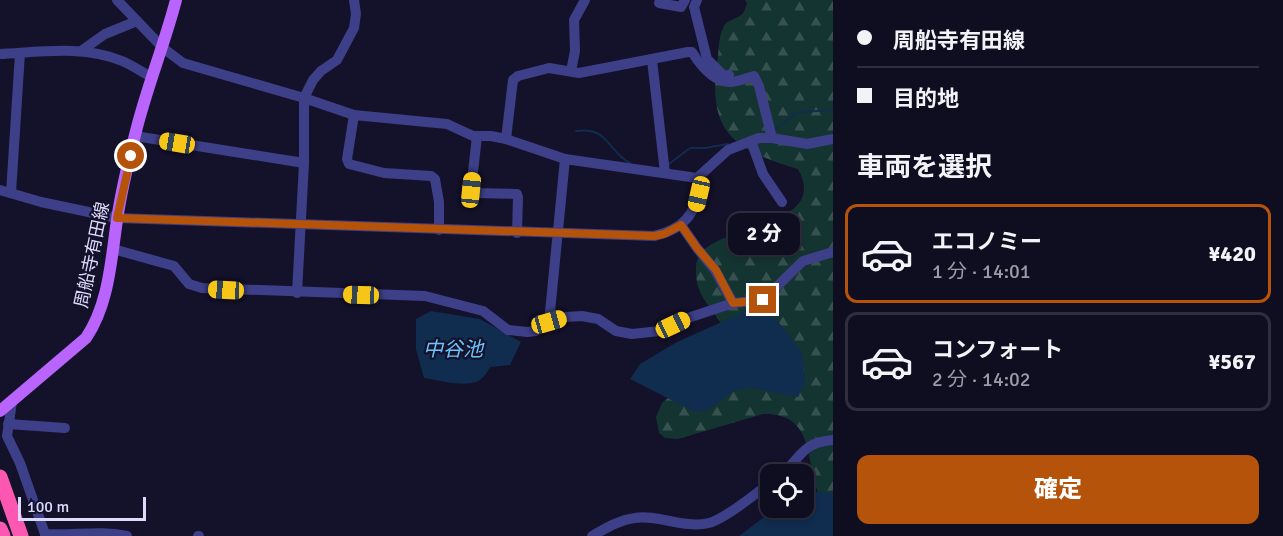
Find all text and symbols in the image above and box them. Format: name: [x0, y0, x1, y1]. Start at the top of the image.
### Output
text: 周船寺有田線: [893, 27, 1025, 54]
text: 目的地: [893, 85, 959, 112]
car: [158, 131, 196, 155]
route start: [117, 142, 144, 169]
text: 車両を選択: [857, 151, 992, 184]
car: [460, 171, 482, 209]
car: [686, 174, 712, 214]
street label: 周船寺有田線: [70, 200, 114, 310]
callout: 2 分: [727, 213, 799, 255]
text: 2 分: [746, 221, 782, 246]
icon: car: [860, 227, 914, 281]
text: エコノミー: [932, 228, 1042, 255]
text: ¥420: [1208, 240, 1256, 267]
text: 1 分 · 14:01: [932, 259, 1031, 284]
car: [208, 280, 244, 300]
car: [343, 285, 379, 305]
route end: [749, 286, 776, 313]
car: [529, 308, 569, 336]
car: [653, 309, 693, 341]
icon: car: [860, 335, 914, 389]
text: コンフォート: [932, 336, 1063, 363]
water label: 中谷池: [423, 337, 485, 362]
text: ¥567: [1208, 348, 1256, 375]
text: 2 分 · 14:02: [932, 367, 1031, 392]
button: 確定: [857, 455, 1259, 524]
map controls: [760, 464, 814, 518]
button: locate: [760, 464, 814, 518]
scale bar: [18, 494, 146, 522]
text: 100 m: [27, 497, 69, 517]

